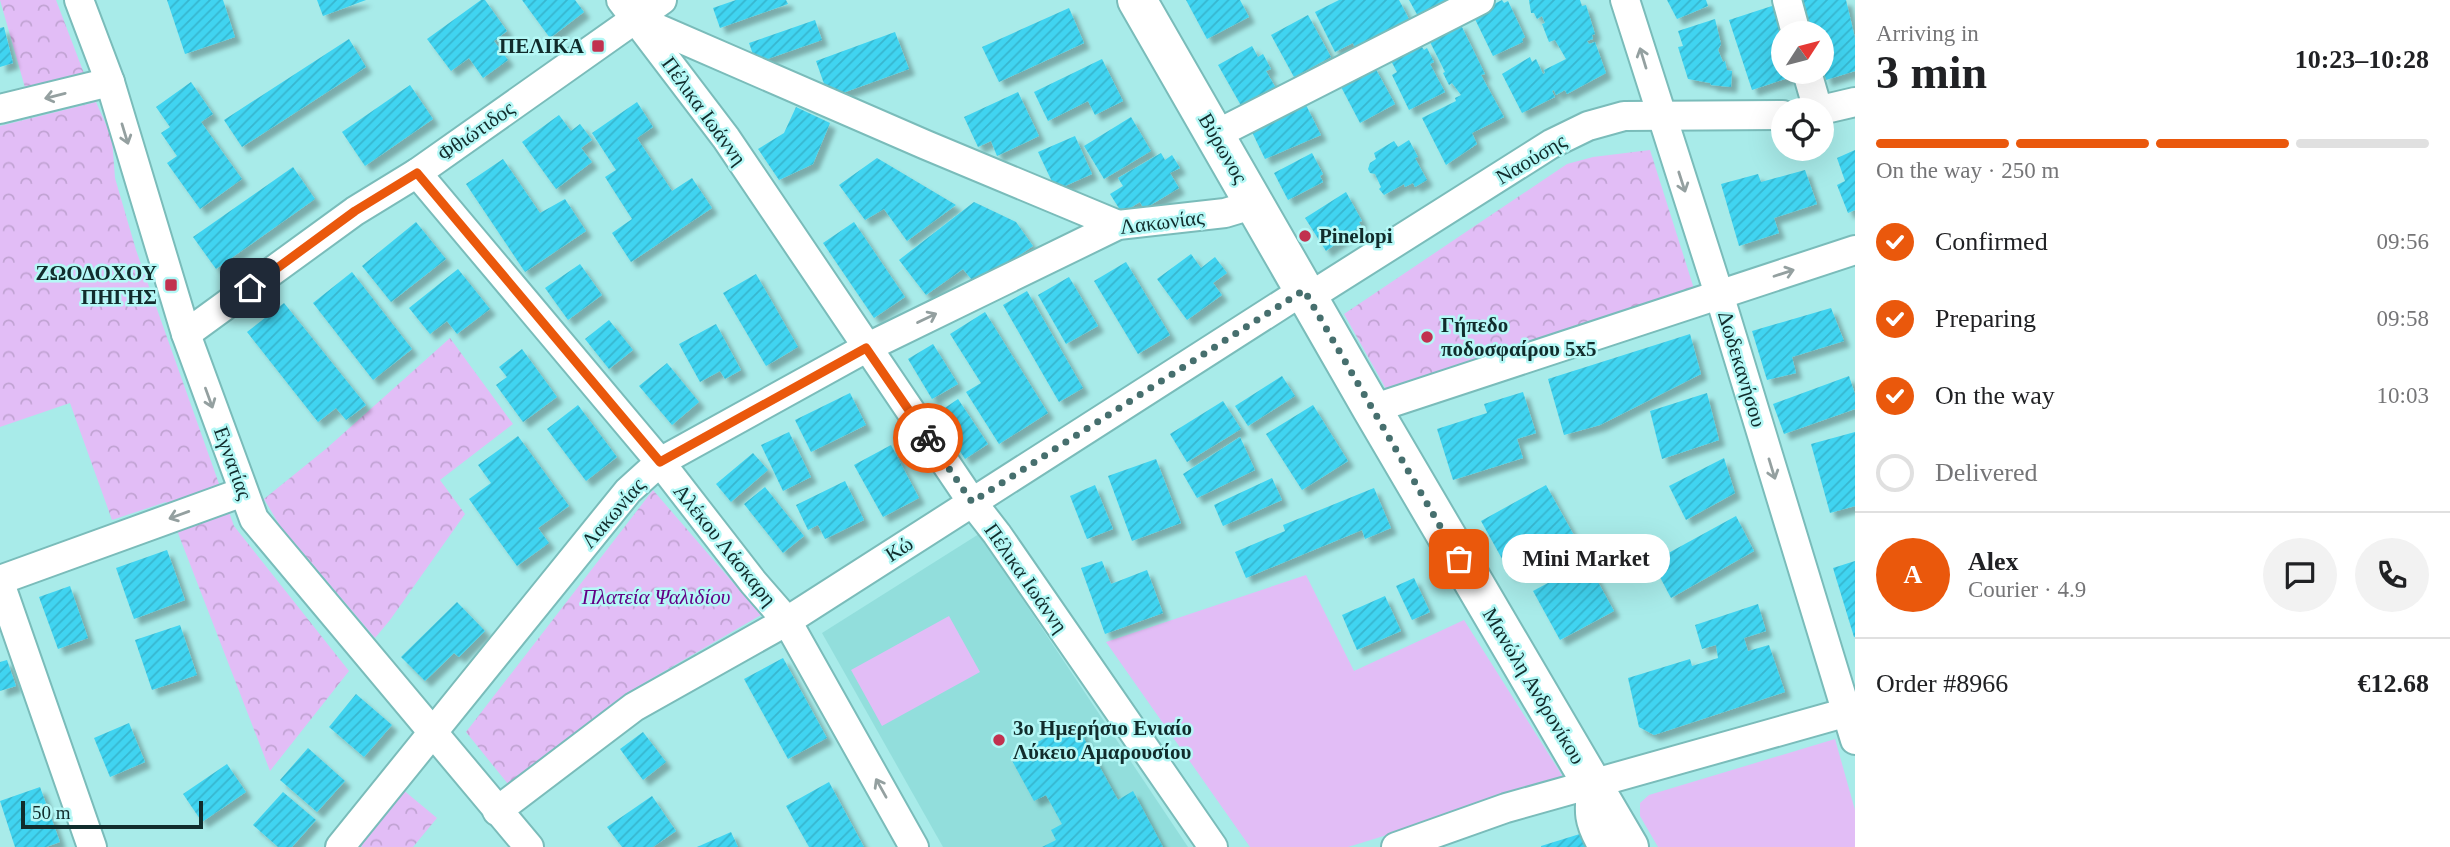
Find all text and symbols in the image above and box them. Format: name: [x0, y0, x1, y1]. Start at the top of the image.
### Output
north arrow: [1771, 21, 1834, 84]
map controls: [1771, 21, 1834, 161]
text: Arriving in: [1876, 21, 1979, 46]
place label: ΠΕΛΙΚΑ: [499, 34, 585, 58]
marker: ΠΕΛΙΚΑ: [590, 38, 606, 54]
text: 10:23–10:28: [2295, 45, 2429, 74]
text: 3 min: [1876, 47, 1987, 98]
one-way arrow: [1635, 48, 1648, 70]
street label: Πέλικα Ιωάννη: [657, 52, 751, 170]
one-way arrow: [44, 89, 67, 103]
street label: Φθιώτιδος: [433, 96, 519, 166]
button: locate: [1771, 98, 1834, 161]
street label: Βύρωνος: [1193, 109, 1253, 188]
one-way arrow: [120, 123, 133, 145]
street label: Ναούσης: [1492, 128, 1571, 189]
text: On the way · 250 m: [1876, 158, 2059, 183]
one-way arrow: [1677, 170, 1689, 192]
street label: Λακωνίας: [1118, 205, 1206, 239]
icon: check: [1876, 223, 1914, 261]
place label: Pinelopi: [1319, 224, 1393, 248]
text: Confirmed: [1935, 227, 2048, 256]
marker: Pinelopi: [1297, 228, 1313, 244]
text: 09:56: [2377, 229, 2429, 254]
pin: [220, 258, 280, 318]
place label: ΖΩΟΔΟΧΟΥ ΠΗΓΗΣ: [35, 261, 157, 309]
one-way arrow: [1772, 266, 1794, 278]
icon: home: [231, 269, 269, 307]
marker: ΖΩΟΔΟΧΟΥ ΠΗΓΗΣ: [163, 277, 179, 293]
icon: check: [1876, 300, 1914, 338]
text: Preparing: [1935, 304, 2036, 333]
text: 09:58: [2377, 306, 2429, 331]
street label: Δωδεκανήσου: [1713, 308, 1771, 430]
one-way arrow: [916, 311, 937, 324]
place label: Γήπεδο ποδοσφαίρου 5x5: [1441, 313, 1597, 361]
marker: Γήπεδο ποδοσφαίρου 5x5: [1419, 329, 1435, 345]
icon: check: [1876, 377, 1914, 415]
text: On the way: [1935, 381, 2055, 410]
text: 10:03: [2377, 383, 2429, 408]
one-way arrow: [204, 386, 217, 408]
courier: [893, 403, 963, 473]
icon: bike: [909, 419, 947, 457]
street label: Εγνατίας: [209, 423, 258, 503]
one-way arrow: [1767, 457, 1780, 479]
text: Delivered: [1935, 458, 2038, 487]
street label: Λακωνίας: [576, 473, 650, 553]
street label: Αλέκου Λάσκαρη: [669, 479, 781, 611]
one-way arrow: [169, 510, 191, 522]
street label: Πέλικα Ιωάννη: [979, 519, 1073, 637]
pin: [1429, 529, 1489, 589]
street label: Κώ: [881, 531, 917, 567]
callout: Mini Market: [1501, 534, 1669, 584]
button: chat: [2263, 538, 2337, 612]
button: phone: [2355, 538, 2429, 612]
icon: bag: [1440, 540, 1478, 578]
text: Mini Market: [1522, 546, 1650, 571]
text: Alex: [1968, 547, 2019, 576]
text: A: [1904, 560, 1922, 589]
text: Courier · 4.9: [1968, 577, 2086, 602]
park label: Πλατεία Ψαλιδίου: [581, 585, 730, 609]
street label: Μανώλη Ανδρονίκου: [1478, 603, 1590, 769]
text: Order #8966: [1876, 669, 2008, 698]
text: €12.68: [2358, 669, 2429, 698]
place label: 3ο Ημερήσιο Ενιαίο Λύκειο Αμαρουσίου: [1013, 716, 1192, 764]
marker: 3ο Ημερήσιο Ενιαίο Λύκειο Αμαρουσίου: [991, 732, 1007, 748]
one-way arrow: [874, 778, 888, 798]
scale bar: [21, 798, 203, 830]
text: 50 m: [32, 802, 71, 823]

